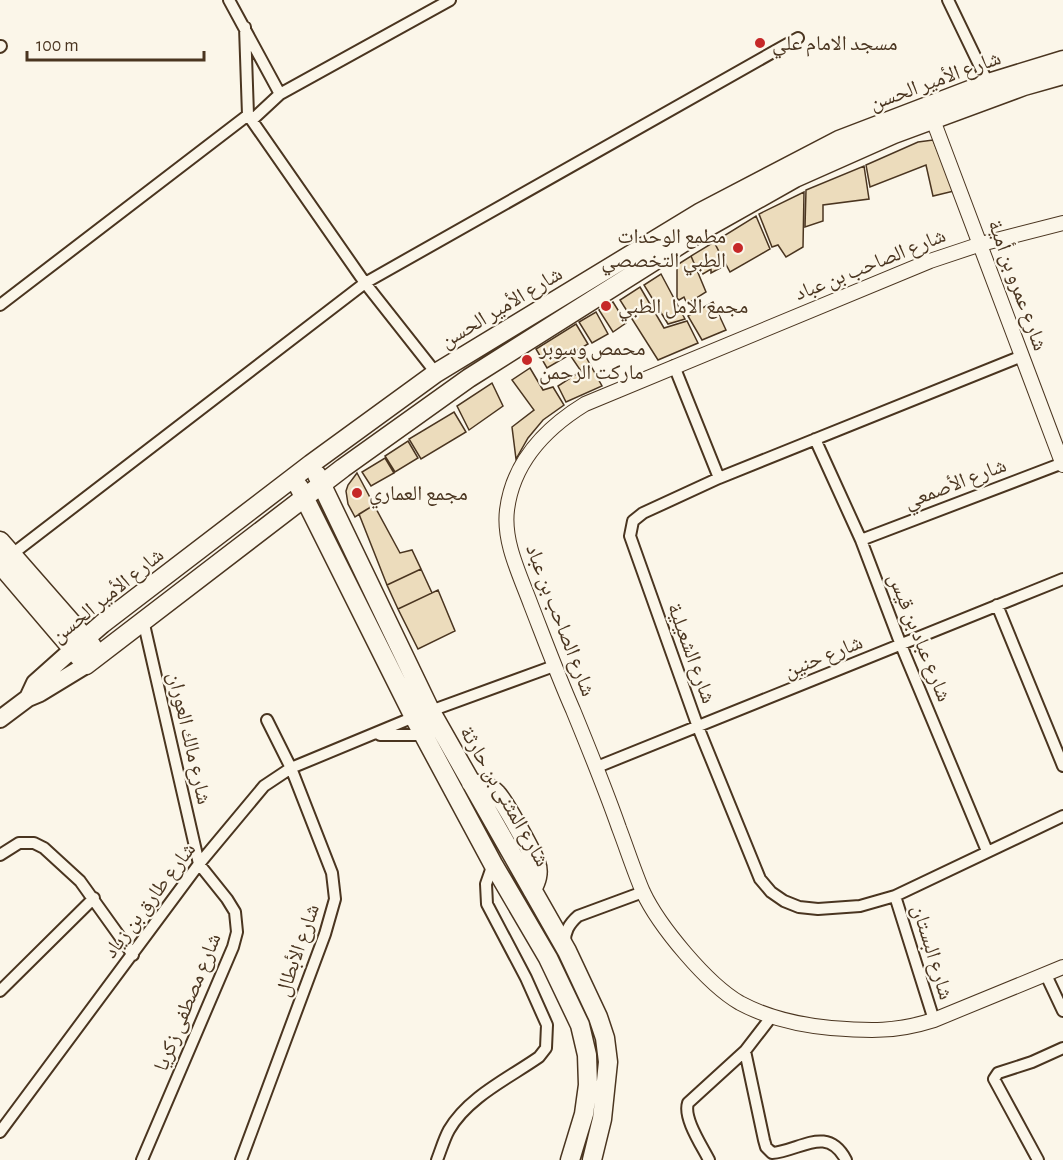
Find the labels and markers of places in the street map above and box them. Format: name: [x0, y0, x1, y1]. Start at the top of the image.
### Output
place label: مسجد الامام علي: [772, 33, 898, 59]
marker: مسجد الامام علي: [753, 36, 767, 50]
place label: مطمع الوحدات الطبي التخصصي: [601, 226, 726, 276]
marker: مطمع الوحدات الطبي التخصصي: [731, 241, 745, 255]
place label: مجمع الامل الطبي: [618, 296, 748, 322]
marker: مجمع الامل الطبي: [599, 299, 613, 313]
place label: محمص وسوبر ماركت الرحمن: [538, 338, 646, 385]
marker: محمص وسوبر ماركت الرحمن: [520, 353, 534, 367]
place label: مجمع العماري: [369, 483, 468, 509]
marker: مجمع العماري: [350, 486, 364, 500]

